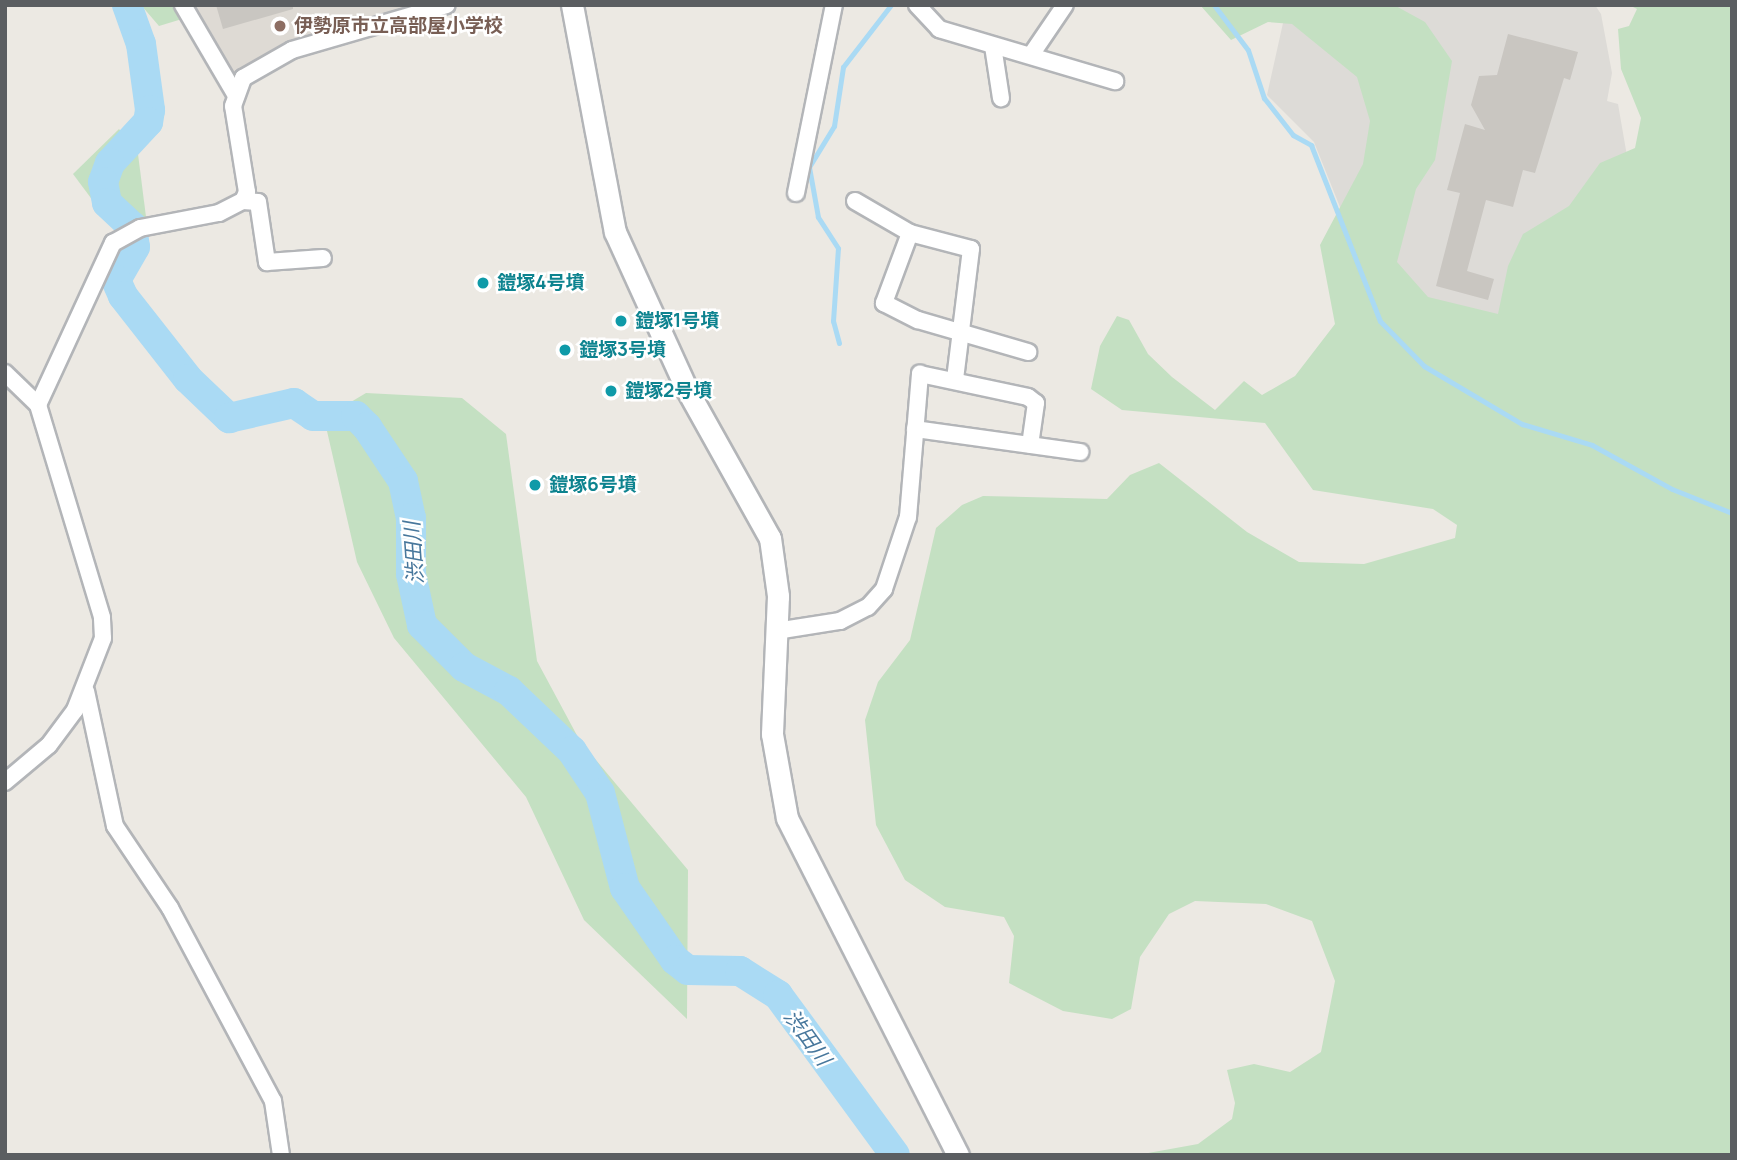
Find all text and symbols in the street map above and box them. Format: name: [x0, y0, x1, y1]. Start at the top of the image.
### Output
place label: 伊勢原市立高部屋小学校: [294, 15, 503, 37]
marker: 伊勢原市立高部屋小学校: [272, 18, 288, 34]
place label: 鎧塚4号墳: [497, 272, 585, 294]
marker: 鎧塚4号墳: [475, 275, 491, 291]
place label: 鎧塚1号墳: [635, 310, 719, 332]
marker: 鎧塚1号墳: [613, 313, 629, 329]
place label: 鎧塚3号墳: [579, 339, 666, 361]
marker: 鎧塚3号墳: [557, 342, 573, 358]
place label: 鎧塚2号墳: [625, 380, 712, 402]
marker: 鎧塚2号墳: [603, 383, 619, 399]
place label: 鎧塚6号墳: [549, 474, 637, 496]
marker: 鎧塚6号墳: [527, 477, 543, 493]
water label: 渋田川: [398, 521, 428, 585]
water label: 渋田川: [779, 1004, 837, 1070]

